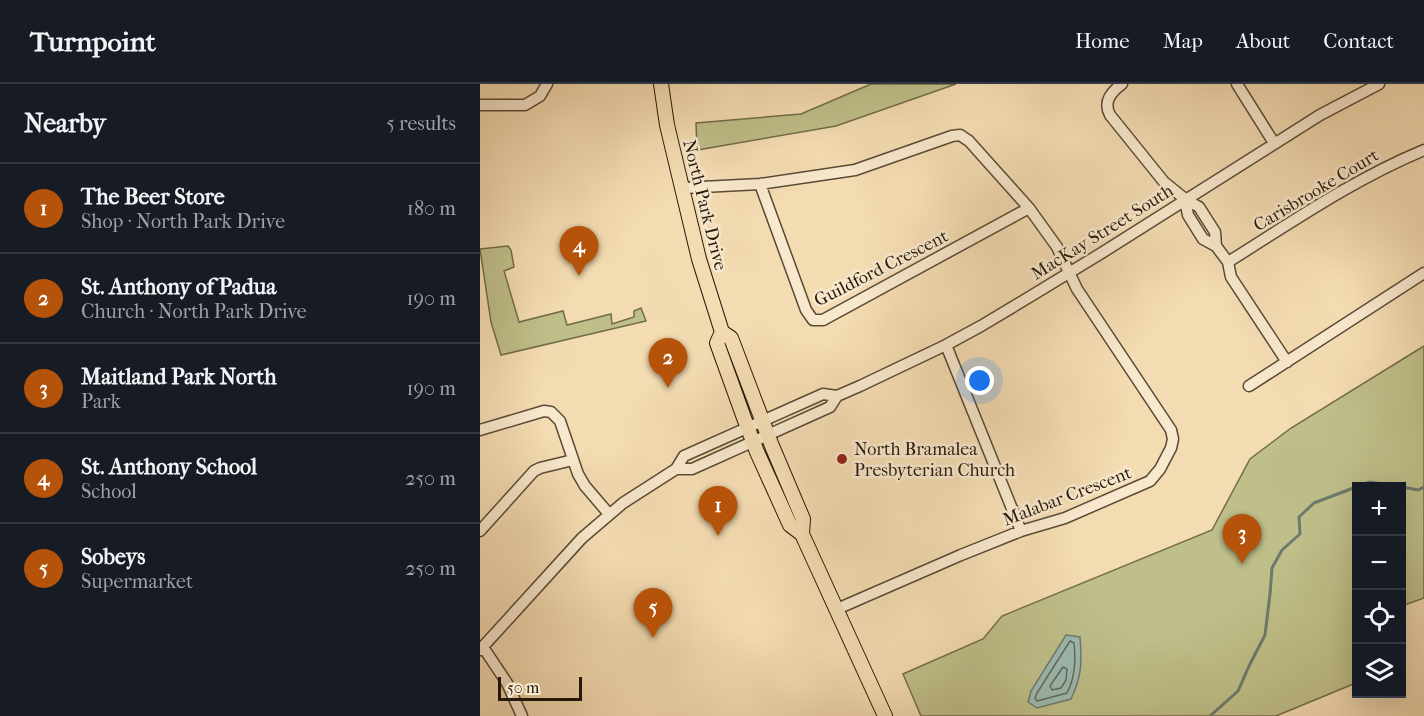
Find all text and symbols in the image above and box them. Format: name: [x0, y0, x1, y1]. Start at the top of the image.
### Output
text: Turnpoint: [30, 25, 156, 58]
text: Home: [1075, 29, 1130, 53]
text: Map: [1163, 29, 1203, 53]
text: About: [1236, 29, 1290, 53]
text: Contact: [1323, 29, 1394, 53]
text: Nearby: [24, 108, 106, 139]
text: 5 results: [386, 112, 456, 135]
street label: North Park Drive: [678, 138, 731, 273]
street label: Carisbrooke Court: [1250, 144, 1383, 236]
street label: MacKay Street South: [1027, 180, 1177, 285]
text: The Beer Store: [81, 184, 225, 210]
text: 1: [40, 197, 47, 220]
text: 180 m: [407, 197, 456, 220]
text: Shop · North Park Drive: [81, 210, 285, 233]
street label: Guildford Crescent: [811, 225, 952, 311]
pin: 4: [560, 226, 598, 276]
text: St. Anthony of Padua: [81, 274, 276, 300]
text: 2: [38, 287, 49, 310]
text: 190 m: [406, 287, 456, 310]
text: Church · North Park Drive: [81, 300, 307, 323]
pin: 2: [648, 338, 687, 388]
text: Maitland Park North: [81, 364, 277, 390]
your location: [965, 366, 994, 395]
text: 3: [39, 377, 48, 400]
text: 190 m: [406, 377, 456, 400]
text: Park: [81, 390, 121, 413]
place label: North Bramalea Presbyterian Church: [854, 439, 1015, 481]
marker: North Bramalea Presbyterian Church: [835, 452, 849, 466]
text: St. Anthony School: [81, 454, 257, 480]
street label: Malabar Crescent: [1000, 462, 1135, 531]
text: 4: [38, 467, 49, 490]
text: 250 m: [405, 467, 456, 490]
text: School: [81, 480, 137, 503]
map controls: [1352, 482, 1406, 698]
button: +: [1352, 482, 1406, 536]
pin: 1: [698, 486, 738, 536]
pin: 3: [1222, 514, 1262, 564]
button: −: [1352, 536, 1406, 590]
text: Sobeys: [81, 544, 145, 570]
text: 5: [39, 557, 48, 580]
text: 250 m: [405, 557, 456, 580]
text: Supermarket: [81, 570, 193, 593]
pin: 5: [634, 588, 672, 638]
button: locate: [1352, 590, 1406, 644]
button: layers: [1352, 644, 1406, 698]
scale bar: [498, 674, 582, 702]
text: 50 m: [507, 678, 539, 697]

